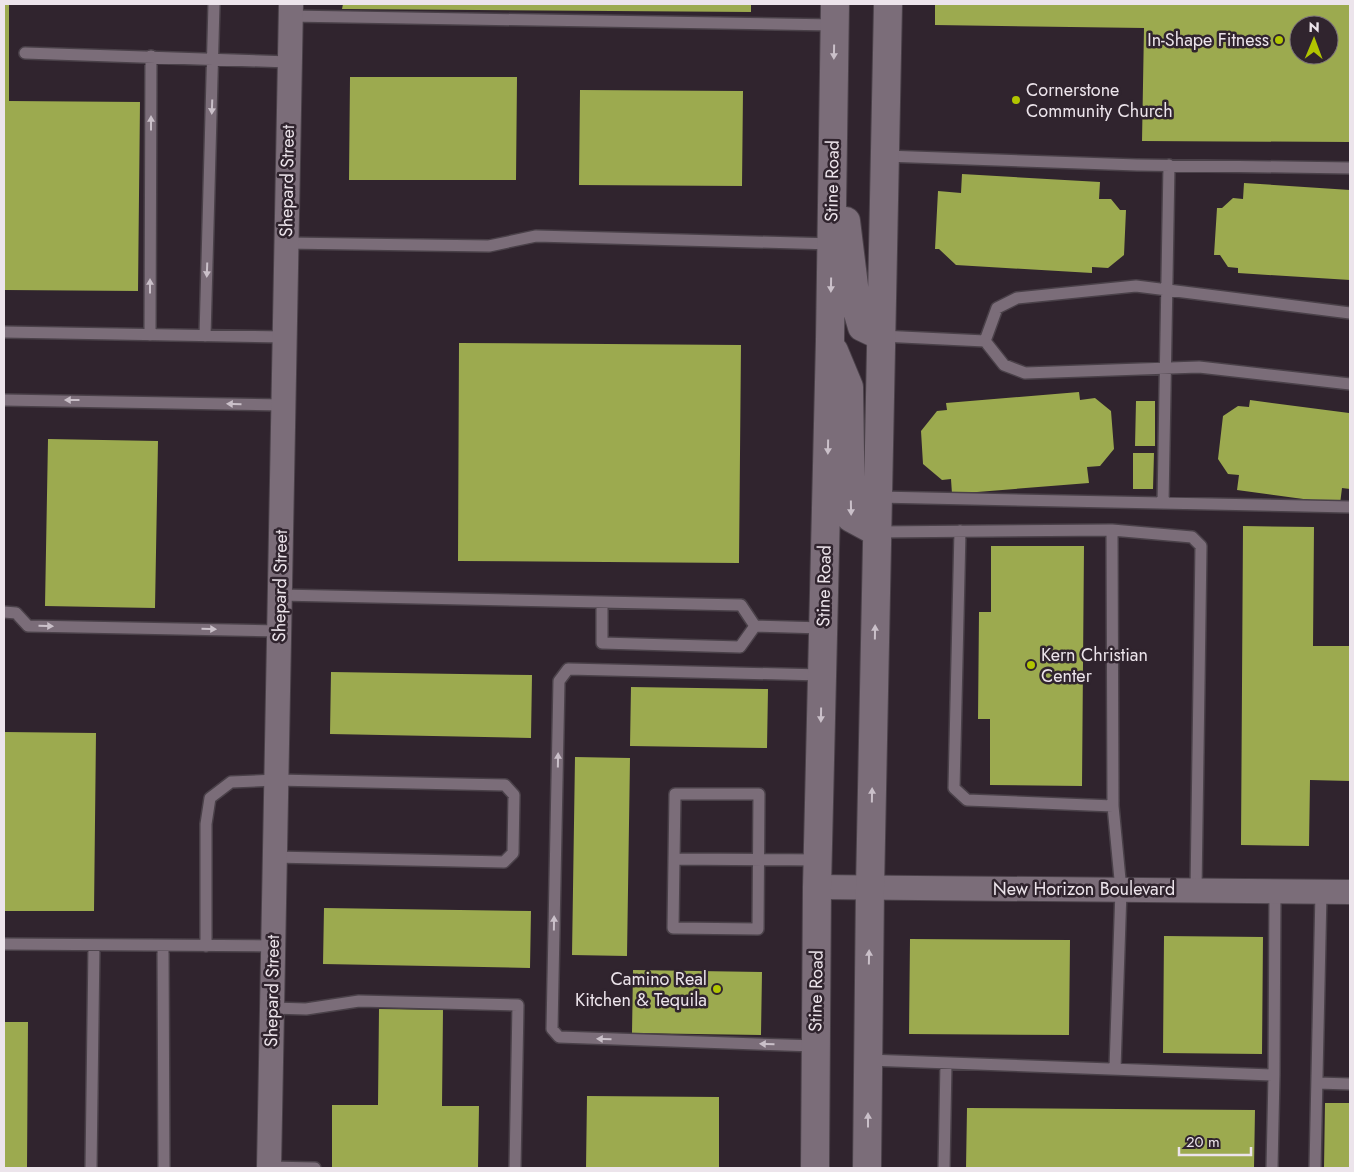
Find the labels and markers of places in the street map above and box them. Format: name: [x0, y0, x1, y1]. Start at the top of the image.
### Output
place label: In-Shape Fitness: [1147, 27, 1269, 53]
marker: In-Shape Fitness: [1273, 34, 1285, 46]
place label: Cornerstone Community Church: [1026, 77, 1173, 124]
marker: Cornerstone Community Church: [1010, 94, 1022, 106]
place label: Kern Christian Center: [1041, 642, 1148, 689]
marker: Kern Christian Center: [1025, 659, 1037, 671]
place label: Camino Real Kitchen & Tequila: [575, 966, 707, 1013]
marker: Camino Real Kitchen & Tequila: [711, 983, 723, 995]

